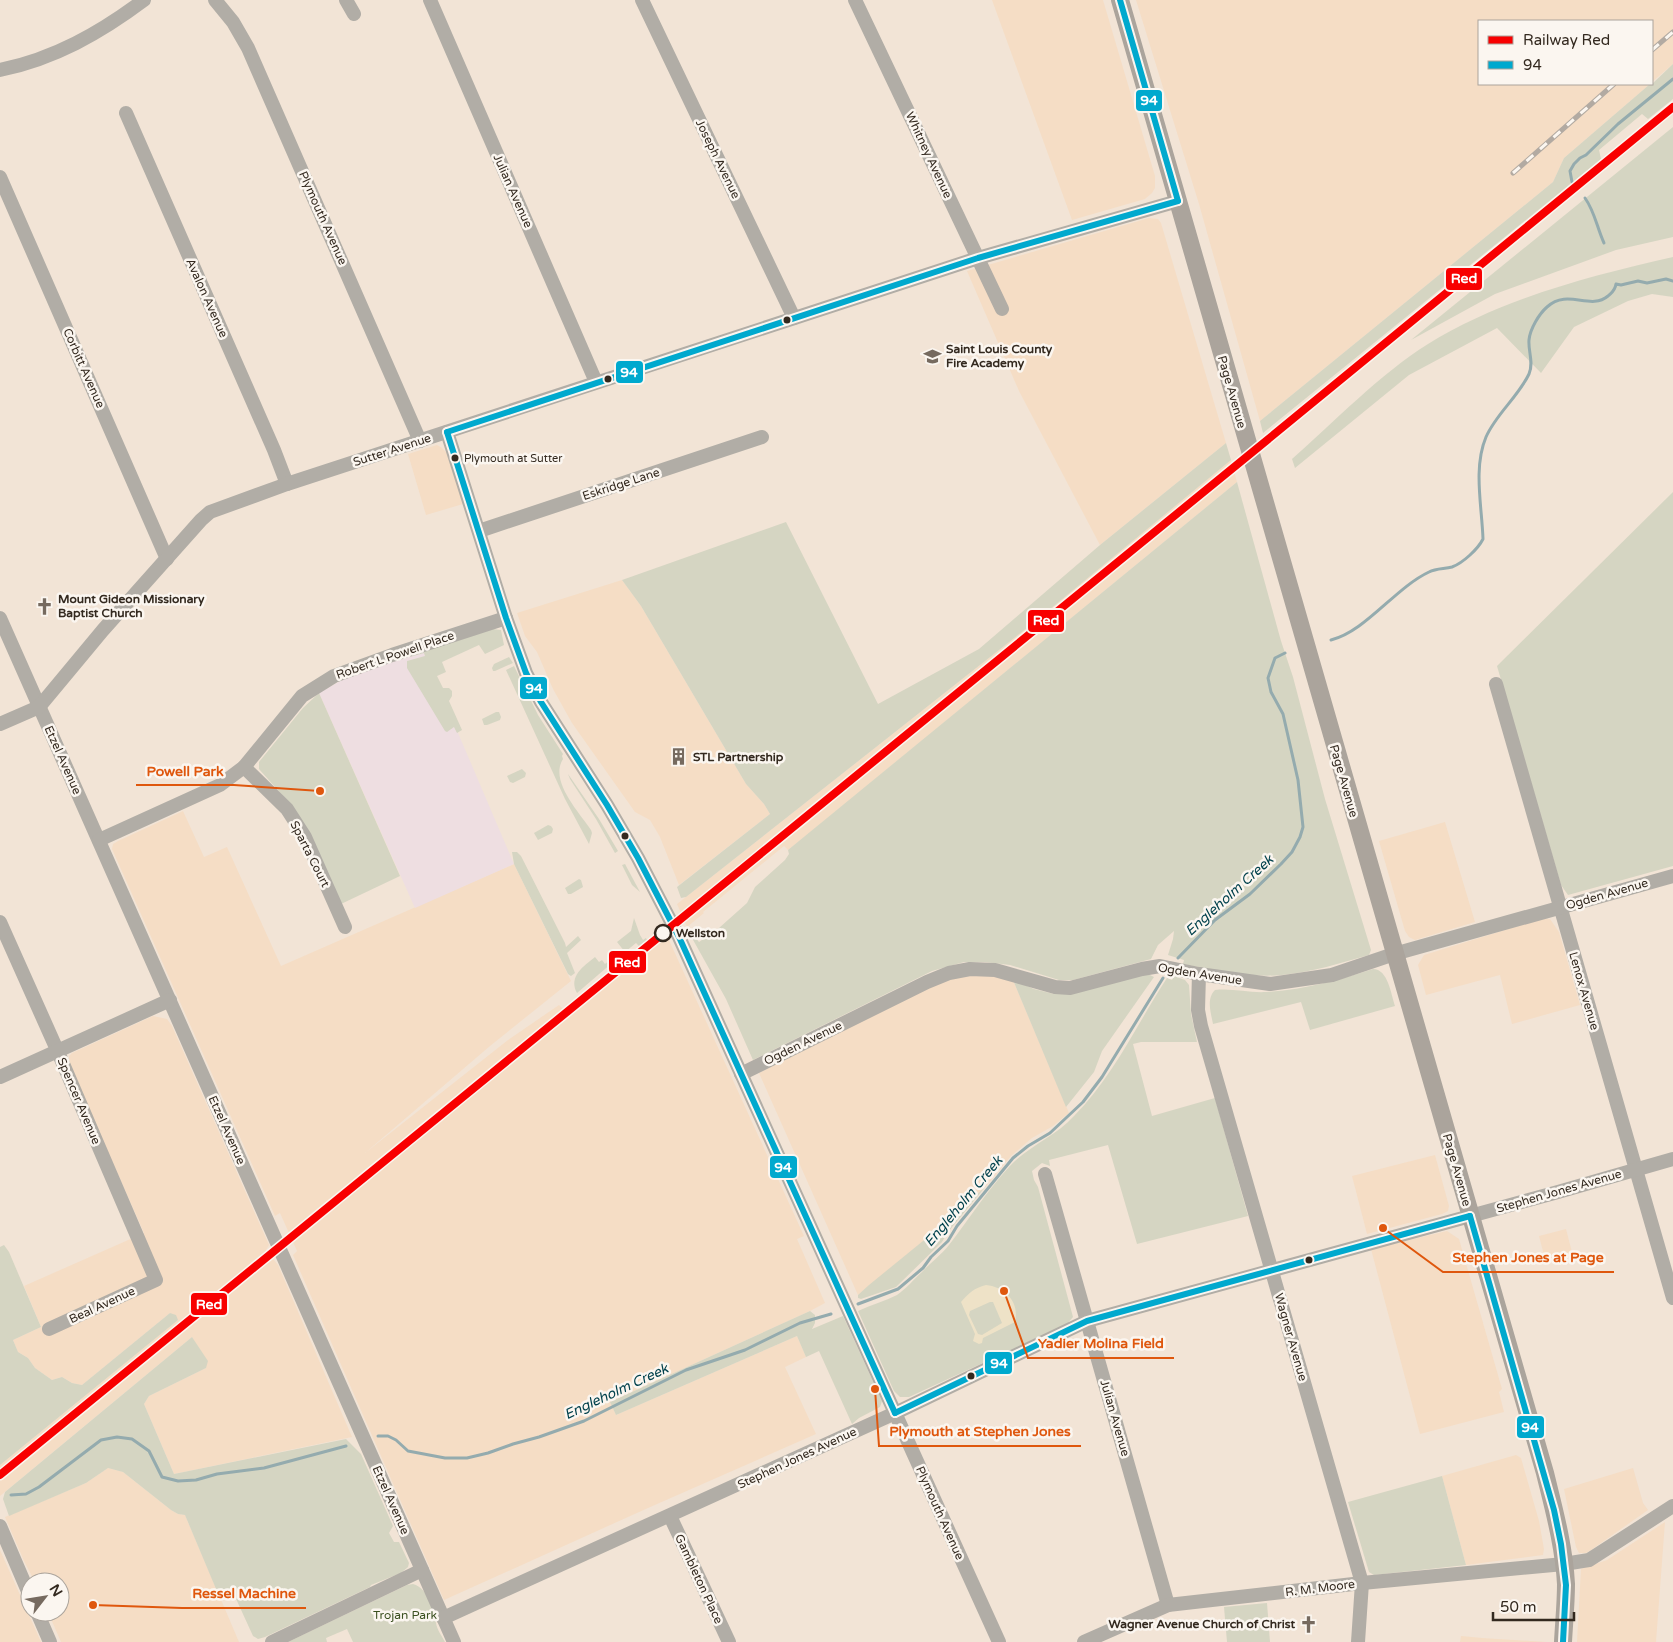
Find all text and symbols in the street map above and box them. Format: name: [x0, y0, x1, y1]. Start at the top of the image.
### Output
legend: [1478, 20, 1653, 85]
text: Railway Red: [1523, 31, 1610, 49]
text: 94: [1523, 56, 1542, 74]
line badge: 94: [1135, 89, 1163, 112]
text: 94: [1140, 92, 1158, 109]
street label: Whitney Avenue: [903, 110, 955, 201]
street label: Joseph Avenue: [693, 117, 743, 201]
street label: Julian Avenue: [491, 152, 536, 230]
street label: Plymouth Avenue: [296, 169, 350, 267]
street label: Avalon Avenue: [183, 256, 231, 340]
line badge: Red: [1445, 267, 1483, 291]
text: Red: [1451, 270, 1478, 287]
unlabelled marker: [782, 315, 792, 325]
street label: Corbitt Avenue: [60, 326, 108, 410]
place label: Saint Louis County Fire Academy: [946, 342, 1053, 371]
school or university icon: Saint Louis County Fire Academy: [922, 346, 942, 366]
street label: Page Avenue: [1215, 354, 1249, 430]
line badge: 94: [615, 360, 644, 384]
text: 94: [620, 364, 638, 381]
unlabelled marker: [603, 374, 613, 384]
street label: Sutter Avenue: [351, 431, 433, 469]
place label: Plymouth at Sutter: [464, 452, 563, 465]
marker: Plymouth at Sutter: [450, 453, 460, 463]
street label: Eskridge Lane: [581, 465, 662, 503]
place label: Mount Gideon Missionary Baptist Church: [58, 592, 205, 621]
church icon: Mount Gideon Missionary Baptist Church: [34, 596, 54, 616]
line badge: Red: [1027, 609, 1065, 633]
text: Red: [1033, 612, 1060, 629]
street label: Robert L Powell Place: [334, 628, 456, 682]
line badge: 94: [519, 676, 548, 700]
text: 94: [525, 680, 543, 697]
street label: Etzel Avenue: [42, 723, 84, 797]
street label: Page Avenue: [1327, 743, 1361, 819]
building icon: STL Partnership: [669, 747, 689, 767]
place label: STL Partnership: [693, 750, 784, 765]
callout: Powell Park: [136, 756, 234, 785]
text: Powell Park: [146, 763, 224, 780]
street label: Sparta Court: [287, 818, 333, 890]
unlabelled marker: [620, 831, 630, 841]
water label: Engleholm Creek: [1182, 850, 1278, 939]
street label: Ogden Avenue: [1564, 876, 1650, 912]
marker: Wellston: [654, 924, 672, 942]
place label: Wellston: [676, 926, 725, 940]
line badge: Red: [608, 950, 647, 974]
street label: Lenox Avenue: [1566, 950, 1602, 1032]
text: Red: [614, 954, 641, 971]
street label: Ogden Avenue: [1157, 960, 1243, 988]
street label: Ogden Avenue: [762, 1018, 844, 1068]
street label: Spencer Avenue: [54, 1056, 104, 1147]
street label: Etzel Avenue: [206, 1093, 248, 1167]
street label: Page Avenue: [1440, 1132, 1474, 1208]
water label: Engleholm Creek: [921, 1152, 1007, 1250]
line badge: 94: [769, 1155, 798, 1179]
text: 94: [774, 1159, 792, 1176]
street label: Stephen Jones Avenue: [1495, 1166, 1623, 1216]
callout: Stephen Jones at Page: [1443, 1243, 1614, 1272]
text: Stephen Jones at Page: [1452, 1249, 1604, 1266]
unlabelled marker: [1304, 1255, 1314, 1265]
street label: Beal Avenue: [67, 1284, 137, 1326]
street label: Wagner Avenue: [1272, 1291, 1310, 1383]
line badge: Red: [190, 1292, 228, 1316]
text: Red: [196, 1296, 223, 1313]
callout: Yadier Molina Field: [1028, 1329, 1174, 1358]
text: Yadier Molina Field: [1038, 1335, 1164, 1352]
line badge: 94: [984, 1351, 1013, 1375]
text: 94: [990, 1355, 1008, 1372]
water label: Engleholm Creek: [561, 1359, 672, 1423]
unlabelled marker: [966, 1371, 976, 1381]
street label: Julian Avenue: [1097, 1378, 1133, 1458]
line badge: 94: [1516, 1415, 1545, 1439]
callout: Plymouth at Stephen Jones: [879, 1417, 1081, 1446]
text: 94: [1521, 1419, 1539, 1436]
text: Plymouth at Stephen Jones: [889, 1423, 1071, 1440]
street label: Stephen Jones Avenue: [735, 1424, 859, 1492]
street label: Etzel Avenue: [370, 1463, 412, 1537]
street label: Plymouth Avenue: [913, 1464, 967, 1562]
street label: Gambleton Place: [672, 1532, 726, 1626]
north arrow: [20, 1572, 70, 1622]
street label: R. M. Moore: [1284, 1577, 1356, 1599]
callout: Ressel Machine: [182, 1579, 306, 1608]
text: N: [46, 1581, 66, 1600]
text: Ressel Machine: [192, 1585, 296, 1602]
scale bar: [1493, 1590, 1574, 1622]
text: 50 m: [1500, 1598, 1537, 1616]
park label: Trojan Park: [373, 1608, 438, 1622]
church icon: Wagner Avenue Church of Christ: [1299, 1614, 1319, 1634]
place label: Wagner Avenue Church of Christ: [1109, 1617, 1295, 1632]

